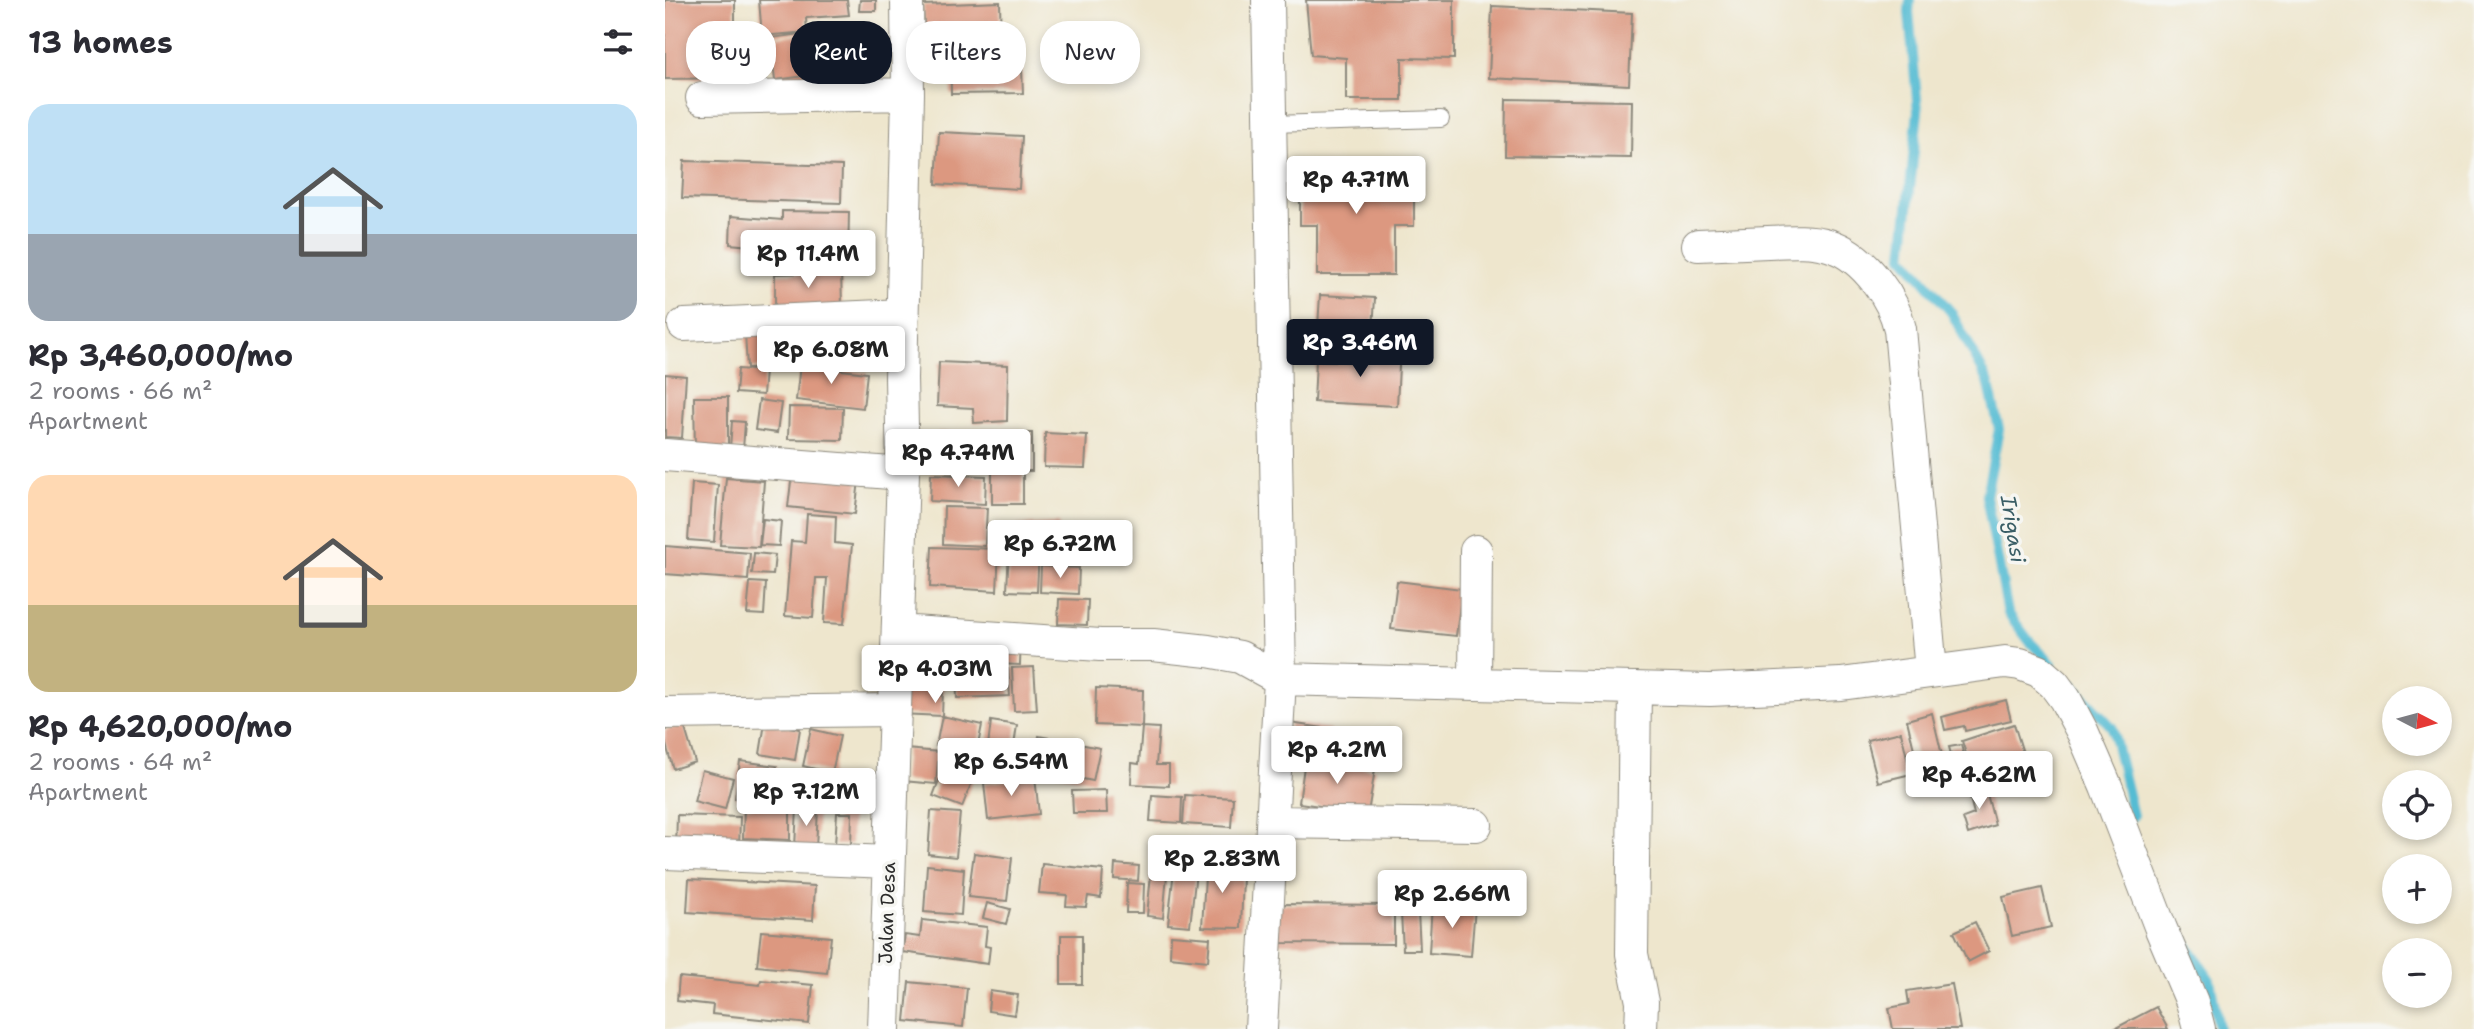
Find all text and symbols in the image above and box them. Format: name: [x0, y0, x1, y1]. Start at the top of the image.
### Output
chip: Buy: [686, 21, 776, 84]
chip: Rent: [790, 21, 892, 84]
chip: Filters: [906, 21, 1026, 84]
chip: New: [1040, 21, 1140, 84]
text: 13 homes: [28, 22, 173, 63]
icon: filters: [599, 23, 637, 61]
icon: home: [270, 149, 396, 275]
pin: Rp 4.71M: [1284, 156, 1428, 216]
text: Rp 4.71M: [1303, 164, 1409, 194]
pin: Rp 11.4M: [736, 230, 880, 290]
text: Rp 11.4M: [757, 238, 859, 268]
pin: Rp 3.46M: [1288, 320, 1432, 379]
pin: Rp 6.08M: [759, 326, 903, 386]
text: Rp 3.46M: [1303, 327, 1417, 357]
text: Rp 6.08M: [773, 334, 889, 364]
text: Rp 3,460,000/mo: [28, 335, 293, 376]
text: 2 rooms · 66 m²: [28, 376, 213, 406]
text: Apartment: [28, 406, 148, 436]
pin: Rp 4.74M: [886, 430, 1030, 489]
text: Rp 4.74M: [901, 437, 1015, 467]
water label: Irigasi: [1994, 492, 2032, 566]
icon: home: [270, 520, 396, 646]
pin: Rp 6.72M: [988, 520, 1132, 580]
text: Rp 6.72M: [1004, 528, 1116, 558]
pin: Rp 4.03M: [863, 646, 1007, 705]
text: Rp 4.03M: [878, 653, 992, 683]
north arrow: [2382, 686, 2452, 756]
map controls: [2382, 686, 2452, 1008]
text: Rp 4,620,000/mo: [28, 706, 292, 747]
pin: Rp 4.2M: [1272, 726, 1402, 786]
text: Rp 4.2M: [1287, 734, 1387, 764]
pin: Rp 6.54M: [939, 738, 1083, 798]
text: Rp 6.54M: [954, 746, 1068, 776]
text: 2 rooms · 64 m²: [28, 747, 212, 777]
pin: Rp 4.62M: [1907, 752, 2051, 811]
text: Rp 4.62M: [1922, 759, 2036, 789]
pin: Rp 7.12M: [734, 768, 878, 828]
button: locate: [2382, 770, 2452, 840]
text: Rp 7.12M: [753, 776, 859, 806]
text: Apartment: [28, 777, 148, 807]
pin: Rp 2.83M: [1150, 836, 1294, 895]
text: Rp 2.83M: [1164, 843, 1280, 873]
button: +: [2382, 854, 2452, 924]
street label: Jalan Desa: [873, 861, 901, 965]
pin: Rp 2.66M: [1380, 870, 1524, 930]
text: Rp 2.66M: [1394, 878, 1510, 908]
button: −: [2382, 938, 2452, 1008]

